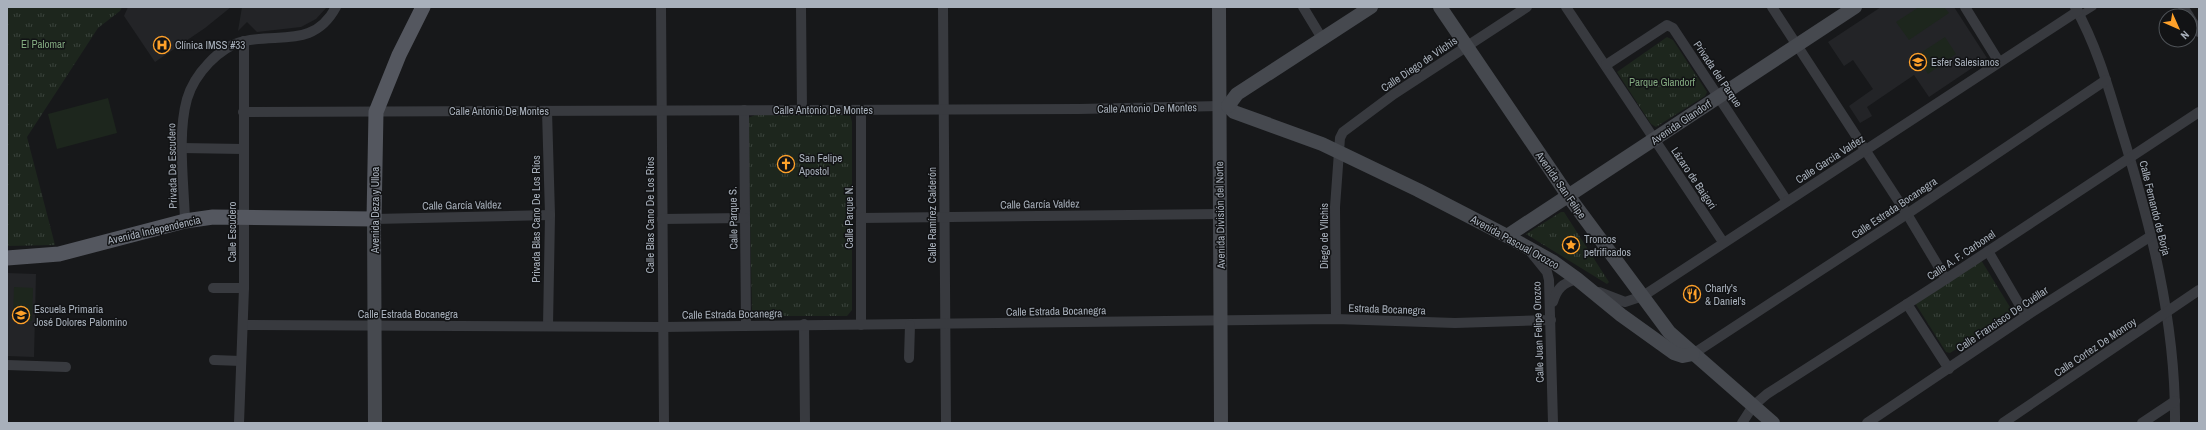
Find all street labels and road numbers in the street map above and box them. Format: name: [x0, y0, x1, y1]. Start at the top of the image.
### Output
street label: Calle Diego de Vilchis: [1378, 33, 1460, 95]
street label: Privada del Parque: [1691, 38, 1745, 110]
street label: Avenida Glandorf: [1647, 96, 1714, 148]
street label: Calle Antonio De Montes: [1097, 100, 1197, 116]
street label: Calle Antonio De Montes: [773, 103, 873, 117]
street label: Calle Antonio De Montes: [449, 104, 549, 118]
street label: Privada De Escudero: [164, 123, 180, 209]
street label: Calle García Valdez: [1793, 131, 1868, 187]
street label: Lázaro de Baigori: [1668, 144, 1720, 212]
street label: Avenida San Felipe: [1532, 148, 1589, 221]
street label: Privada Blas Cano De Los Ríos: [529, 155, 543, 283]
street label: Calle Blas Cano De Los Ríos: [643, 156, 657, 273]
street label: Calle Fernando de Borja: [2136, 159, 2174, 257]
street label: Avenida División del Norte: [1212, 161, 1228, 270]
street label: Avenida Deza y Ulloa: [368, 167, 382, 254]
street label: Calle Ramírez Calderón: [925, 167, 939, 263]
street label: Calle Estrada Bocanegra: [1849, 174, 1939, 242]
street label: Calle Parque N.: [842, 185, 856, 249]
street label: Calle Parque S.: [725, 186, 741, 250]
street label: Calle García Valdez: [1000, 196, 1080, 212]
street label: Calle García Valdez: [422, 197, 502, 213]
street label: Calle Escudero: [225, 201, 239, 263]
street label: Diego de VIlchis: [1317, 202, 1331, 269]
street label: Avenida Pascual Orozco: [1467, 211, 1562, 272]
street label: Avenida Independencia: [105, 212, 202, 248]
street label: Calle A. F. Carbonel: [1924, 227, 1998, 283]
street label: Calle Juan Felipe Orozco: [1529, 281, 1547, 383]
street label: Calle Francisco De Cuéllar: [1953, 283, 2051, 355]
street label: Estrada Bocanegra: [1348, 301, 1426, 317]
street label: Calle Estrada Bocanegra: [1006, 303, 1106, 319]
street label: Calle Estrada Bocanegra: [682, 306, 782, 322]
street label: Calle Estrada Bocanegra: [358, 307, 458, 321]
street label: Calle Cortez De Monroy: [2051, 314, 2139, 380]

